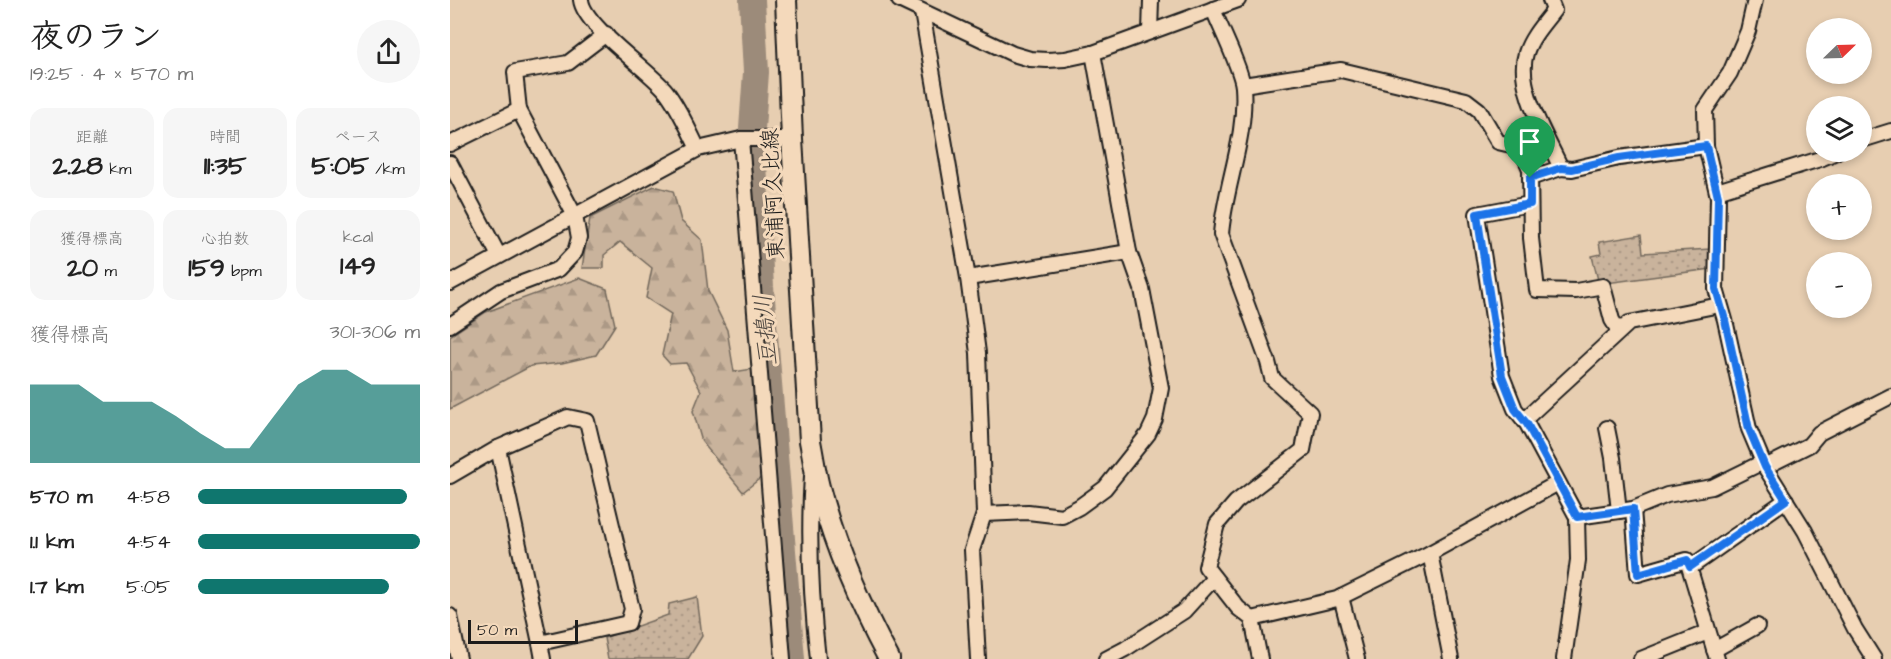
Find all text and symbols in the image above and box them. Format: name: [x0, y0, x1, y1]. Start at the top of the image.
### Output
text: 夜のラン: [30, 14, 162, 60]
north arrow: [1806, 18, 1872, 84]
map controls: [1806, 18, 1872, 318]
button: share: [357, 20, 420, 83]
text: 19:25 · 4 × 570 m: [30, 60, 193, 88]
button: layers: [1806, 96, 1872, 162]
pin: [1504, 116, 1555, 178]
icon: arrive: [1513, 125, 1546, 158]
text: 距離: [76, 126, 108, 148]
text: 時間: [209, 126, 241, 148]
text: ペース: [334, 126, 382, 148]
street label: 東浦阿久比線: [755, 127, 792, 261]
text: 2.28: [53, 148, 103, 184]
text: 11:35: [204, 148, 246, 184]
text: 5:05: [311, 148, 369, 184]
text: km: [103, 158, 131, 180]
text: /km: [369, 158, 405, 180]
button: +: [1806, 174, 1872, 240]
text: kcal: [343, 226, 373, 248]
text: 獲得標高: [60, 228, 124, 250]
text: 心拍数: [201, 228, 249, 250]
text: 149: [340, 248, 376, 284]
text: 20: [67, 250, 98, 286]
text: 159: [188, 250, 225, 286]
button: −: [1806, 252, 1872, 318]
text: m: [98, 260, 117, 282]
text: bpm: [225, 260, 262, 282]
water label: 豆搗川: [746, 293, 786, 367]
text: 301–306 m: [330, 318, 420, 346]
text: 獲得標高: [30, 321, 110, 349]
text: 570 m: [30, 483, 93, 511]
text: 4:58: [126, 483, 170, 511]
text: 1.1 km: [30, 528, 74, 556]
text: 4:54: [126, 528, 171, 556]
text: 1.7 km: [30, 573, 84, 601]
text: 5:05: [126, 573, 170, 601]
scale bar: [468, 617, 578, 644]
text: 50 m: [477, 619, 517, 641]

